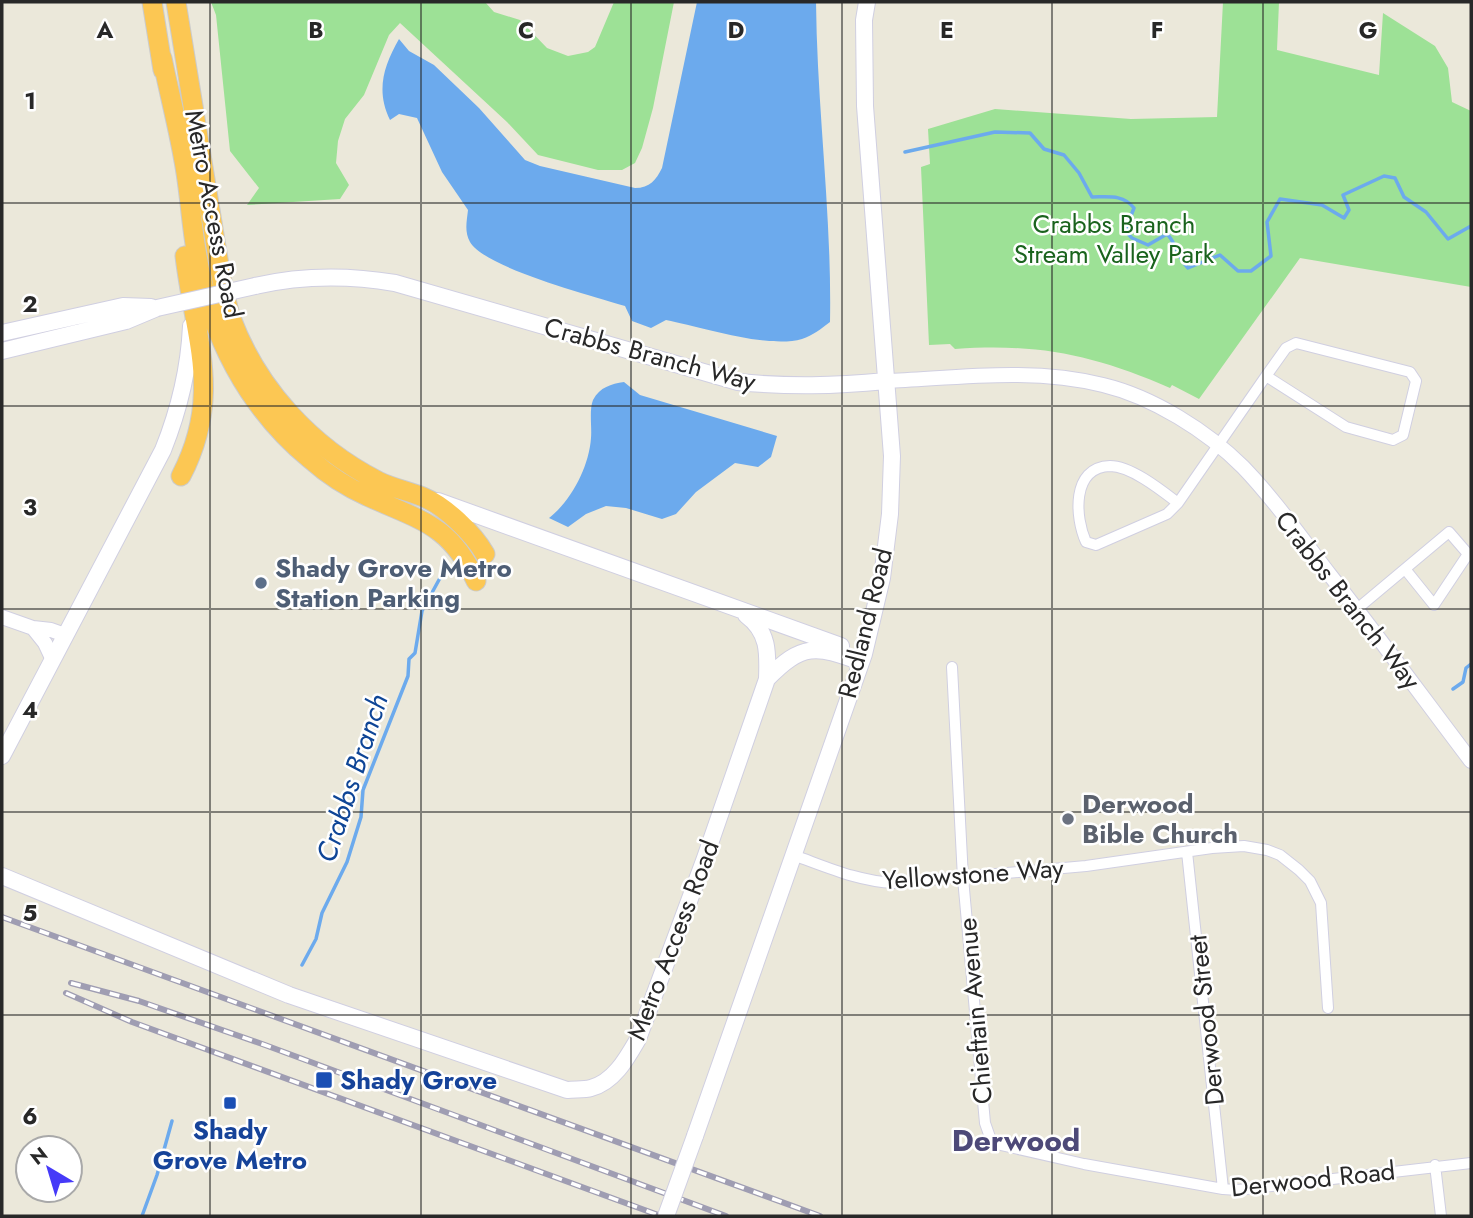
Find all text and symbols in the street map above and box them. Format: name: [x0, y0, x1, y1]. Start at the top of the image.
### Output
text: A: [96, 13, 114, 47]
text: B: [308, 13, 324, 47]
text: C: [518, 13, 534, 47]
text: D: [728, 13, 745, 47]
text: E: [940, 13, 954, 47]
text: F: [1151, 13, 1163, 47]
text: G: [1359, 13, 1377, 47]
text: 1: [24, 84, 36, 118]
street label: Metro Access Road: [175, 107, 253, 321]
park label: Crabbs Branch Stream Valley Park: [1014, 205, 1215, 273]
text: 2: [22, 287, 38, 321]
street label: Crabbs Branch Way: [540, 307, 761, 401]
text: 3: [23, 490, 37, 524]
street label: Crabbs Branch Way: [1266, 503, 1430, 698]
street label: Redland Road: [828, 544, 902, 702]
place label: Shady Grove Metro Station Parking: [275, 549, 512, 617]
marker: Shady Grove Metro Station Parking: [253, 575, 269, 591]
water label: Crabbs Branch: [305, 688, 399, 868]
text: 4: [22, 693, 38, 727]
place label: Derwood Bible Church: [1082, 785, 1238, 853]
marker: Derwood Bible Church: [1060, 811, 1076, 827]
street label: Metro Access Road: [617, 834, 729, 1046]
street label: Yellowstone Way: [881, 849, 1065, 899]
text: 5: [23, 896, 37, 930]
street label: Chieftain Avenue: [948, 916, 1002, 1106]
street label: Derwood Street: [1178, 932, 1234, 1107]
place label: Shady Grove: [340, 1061, 497, 1099]
marker: Shady Grove: [314, 1070, 334, 1090]
marker: Shady Grove Metro: [222, 1095, 238, 1111]
text: 6: [22, 1099, 38, 1133]
place label: Shady Grove Metro: [153, 1111, 307, 1179]
district label: Derwood: [952, 1119, 1080, 1162]
north arrow: [14, 1134, 84, 1204]
text: N: [25, 1141, 53, 1171]
street label: Derwood Road: [1229, 1151, 1397, 1207]

